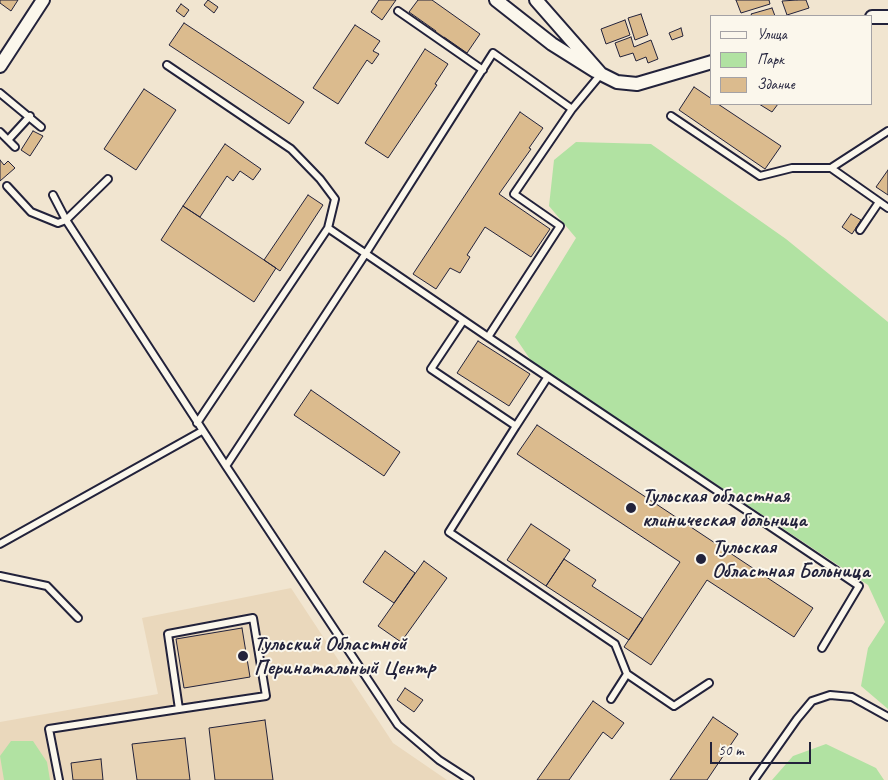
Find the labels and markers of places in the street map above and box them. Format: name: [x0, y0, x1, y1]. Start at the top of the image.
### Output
place label: Тульская областная клиническая больница: [642, 483, 806, 533]
marker: Тульская областная клиническая больница: [624, 501, 638, 515]
place label: Тульская Областная Больница: [712, 534, 870, 584]
marker: Тульская Областная Больница: [694, 552, 708, 566]
place label: Тульский Областной Перинатальный Центр: [254, 631, 436, 681]
marker: Тульский Областной Перинатальный Центр: [236, 649, 250, 663]

